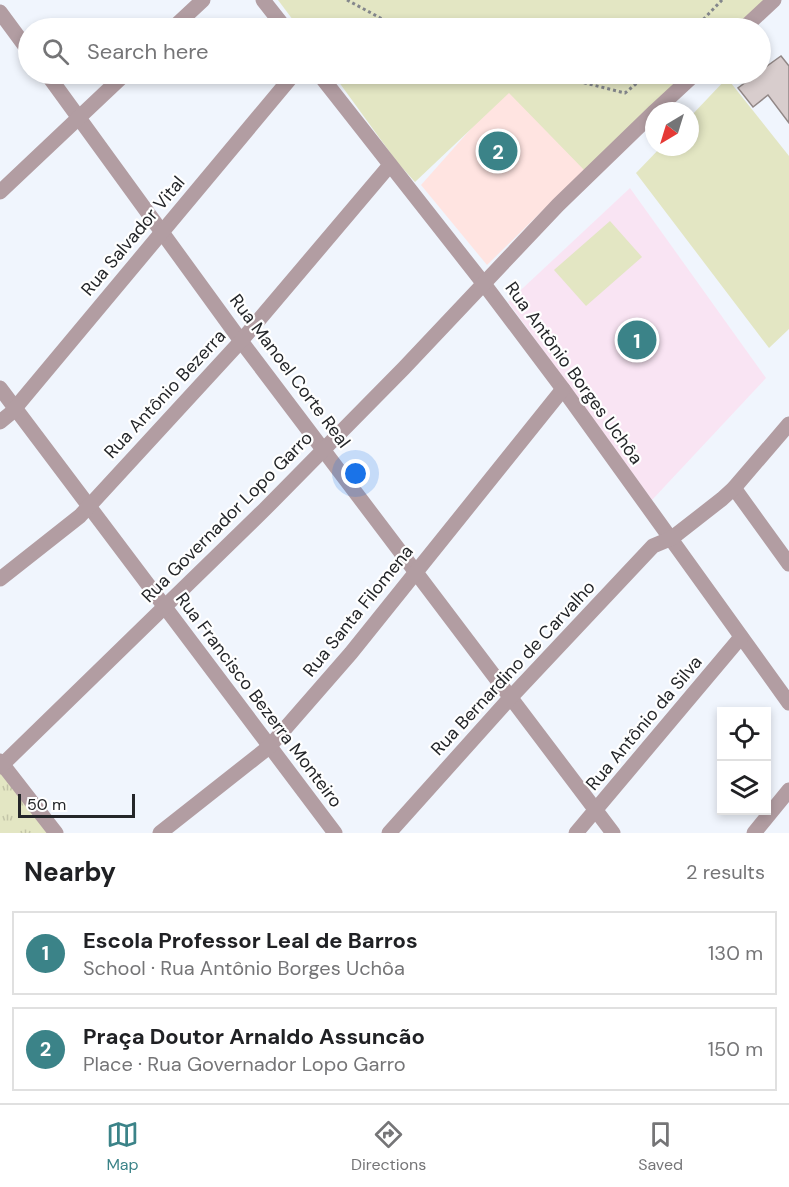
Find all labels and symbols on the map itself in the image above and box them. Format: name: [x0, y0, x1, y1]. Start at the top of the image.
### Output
north arrow: [645, 102, 699, 156]
pin: 2: [478, 128, 518, 174]
street label: Rua Salvador Vital: [76, 171, 190, 301]
street label: Rua Antônio Borges Uchôa: [500, 277, 648, 469]
street label: Rua Manoel Corte Real: [224, 289, 356, 453]
pin: 1: [618, 318, 656, 362]
street label: Rua Antônio Bezerra: [99, 324, 231, 464]
street label: Rua Governador Lopo Garro: [136, 426, 318, 608]
your location: [341, 459, 370, 488]
street label: Rua Santa Filomena: [297, 540, 419, 682]
street label: Rua Bernardino de Carvalho: [426, 575, 600, 761]
street label: Rua Francisco Bezerra Monteiro: [170, 588, 348, 812]
street label: Rua Antônio da Silva: [581, 651, 707, 795]
scale bar: [18, 791, 135, 818]

